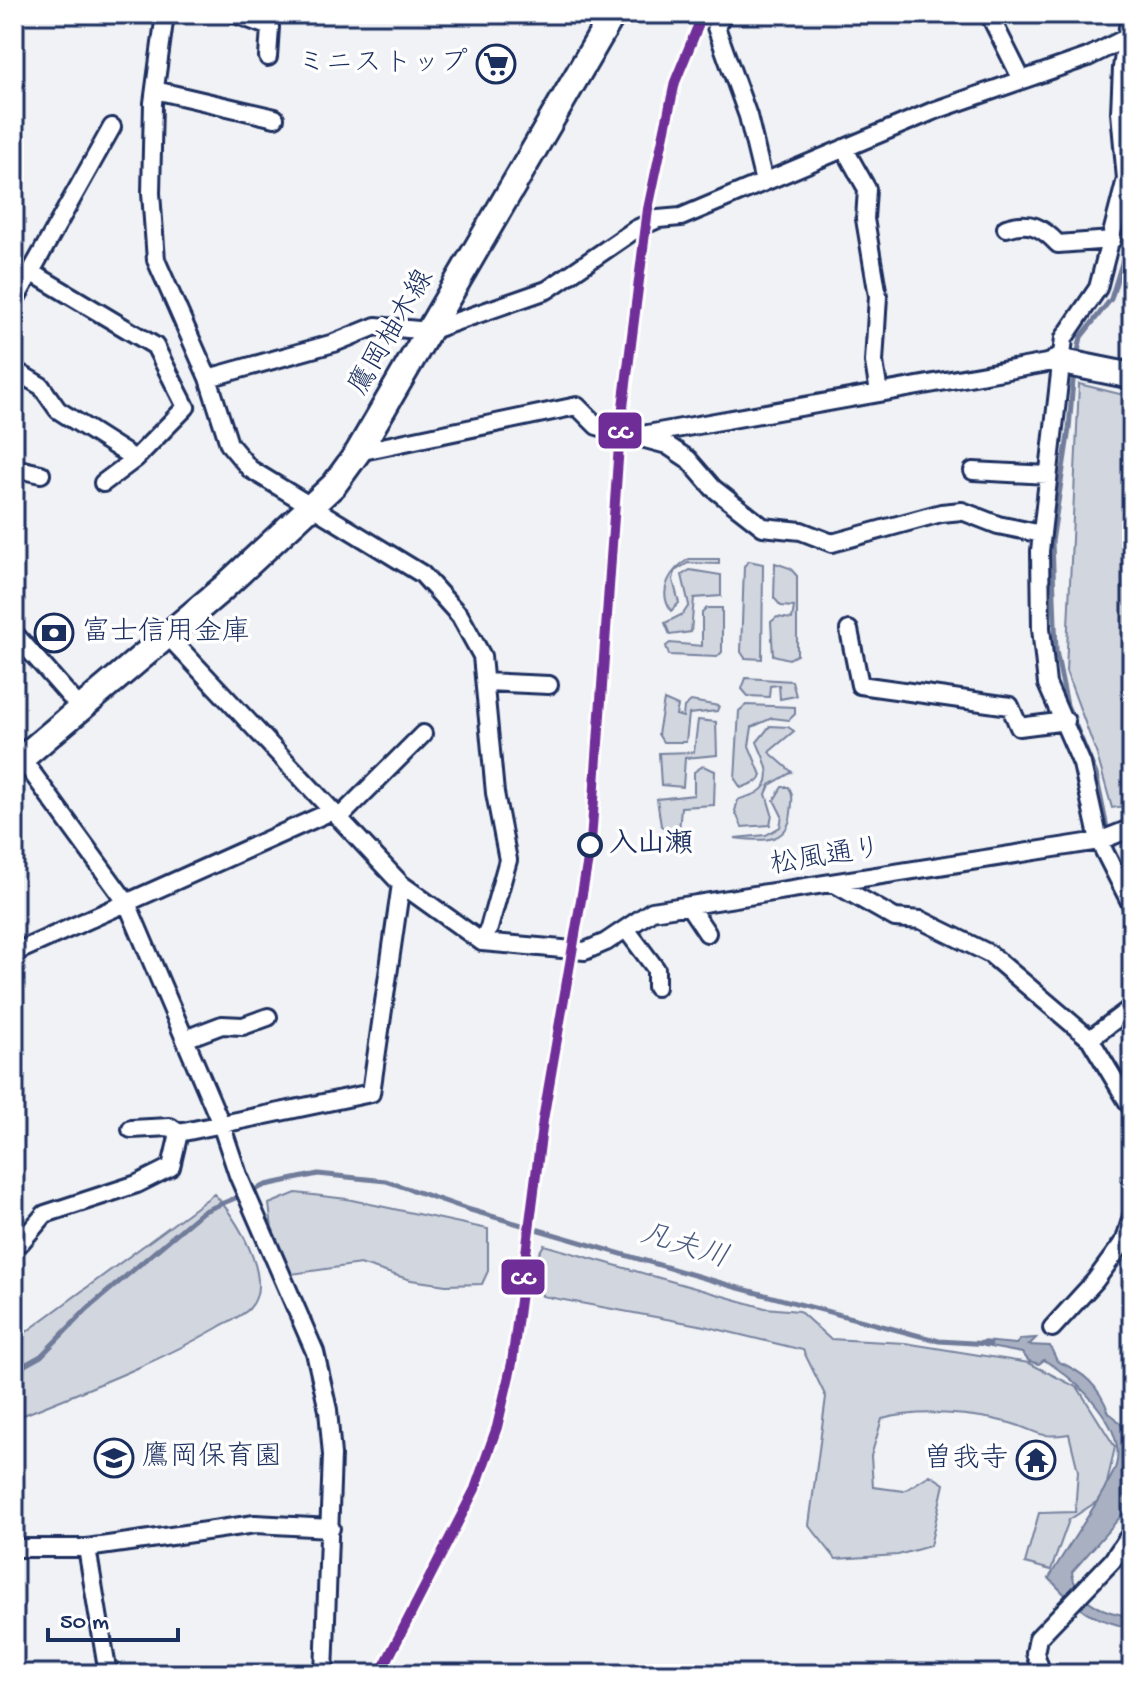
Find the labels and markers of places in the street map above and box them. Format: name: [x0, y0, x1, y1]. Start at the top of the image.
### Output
supermarket icon: ミニストップ: [475, 43, 517, 85]
place label: ミニストップ: [297, 47, 468, 81]
bank icon: 富士信用金庫: [33, 612, 75, 654]
place label: 富士信用金庫: [82, 616, 250, 650]
place label: 入山瀬: [609, 828, 693, 862]
marker: 入山瀬: [578, 833, 602, 857]
school or university icon: 鷹岡保育園: [93, 1437, 135, 1479]
temple icon: 曽我寺: [1015, 1439, 1057, 1481]
place label: 鷹岡保育園: [142, 1440, 282, 1475]
place label: 曽我寺: [924, 1443, 1008, 1477]

